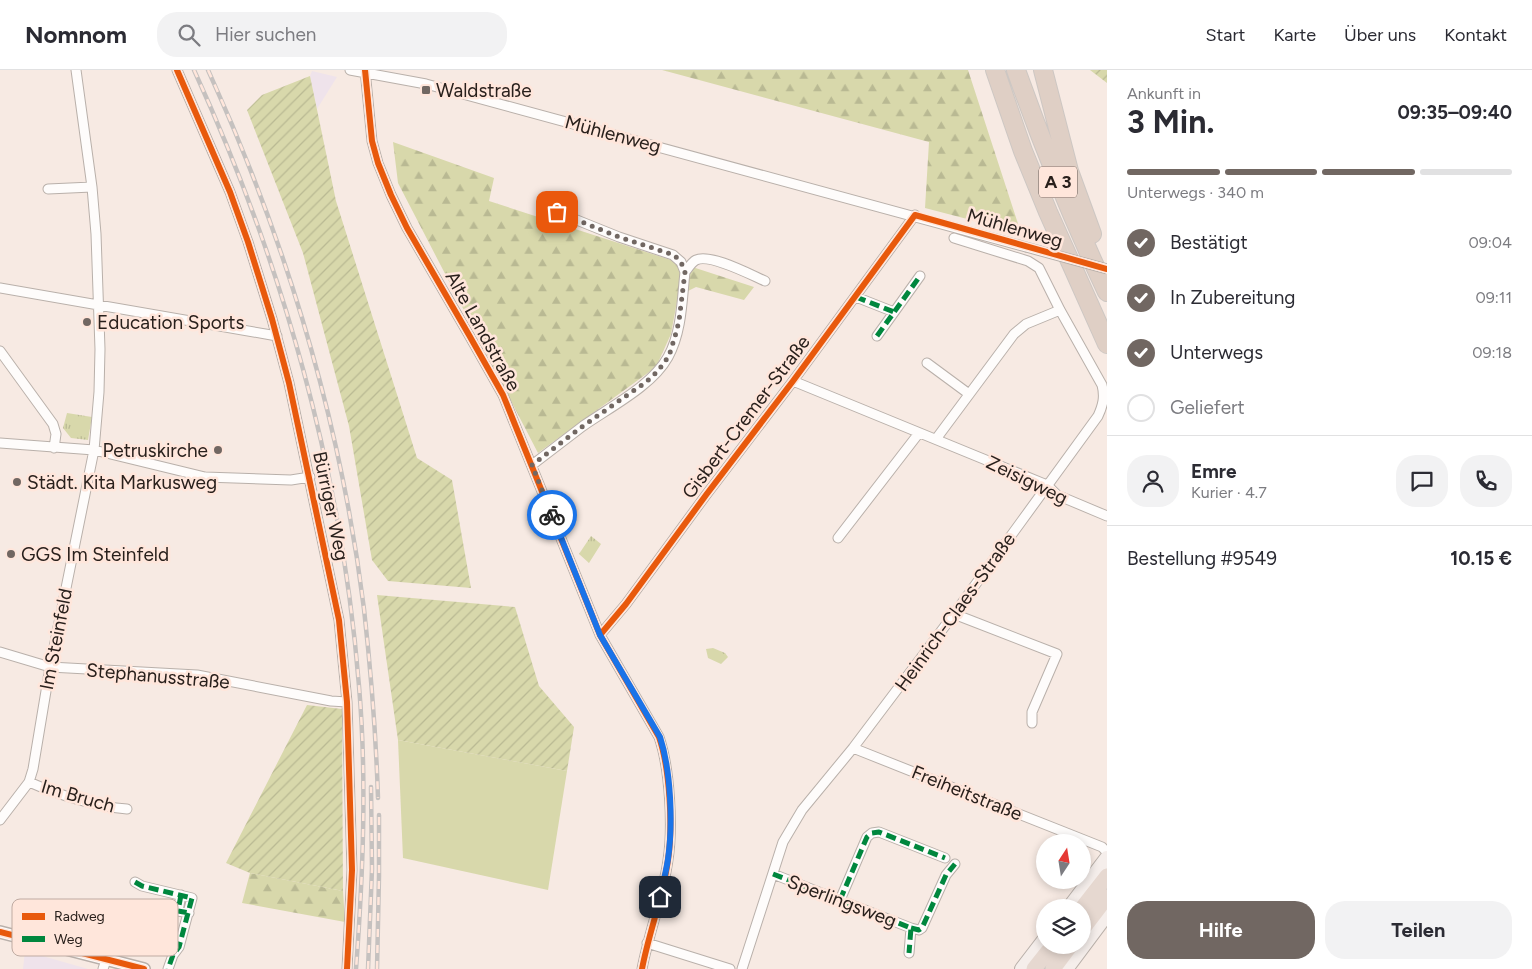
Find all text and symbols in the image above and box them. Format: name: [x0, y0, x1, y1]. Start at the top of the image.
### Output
search box: [157, 12, 507, 57]
text: Nomnom: [25, 20, 127, 49]
icon: search: [175, 21, 203, 49]
text: Hier suchen: [215, 23, 316, 46]
text: Start: [1206, 24, 1245, 46]
text: Karte: [1273, 24, 1316, 46]
text: Über uns: [1344, 24, 1416, 46]
text: Kontakt: [1444, 24, 1507, 46]
place label: Waldstraße: [436, 79, 532, 102]
marker: Waldstraße: [420, 84, 432, 96]
text: Ankunft in: [1127, 84, 1201, 103]
text: 09:35–09:40: [1398, 101, 1512, 124]
text: 3 Min.: [1127, 103, 1214, 141]
street label: Mühlenweg: [562, 110, 664, 158]
road number: A 3: [1039, 166, 1077, 198]
text: Unterwegs · 340 m: [1127, 183, 1264, 202]
pin: [536, 191, 578, 233]
icon: bag: [543, 198, 571, 226]
street label: Mühlenweg: [964, 203, 1066, 253]
icon: check: [1127, 229, 1155, 257]
text: Bestätigt: [1170, 231, 1248, 254]
text: 09:04: [1468, 233, 1512, 252]
street label: Alte Landstraße: [441, 267, 525, 395]
icon: check: [1127, 284, 1155, 312]
text: In Zubereitung: [1170, 286, 1295, 309]
text: 09:11: [1475, 288, 1512, 307]
place label: Education Sports: [97, 311, 244, 334]
marker: Education Sports: [81, 316, 93, 328]
street label: Gisbert-Cremer-Straße: [677, 331, 815, 503]
icon: check: [1127, 339, 1155, 367]
text: Unterwegs: [1170, 341, 1263, 364]
text: 09:18: [1472, 343, 1512, 362]
text: Geliefert: [1170, 396, 1245, 419]
place label: Petruskirche: [102, 439, 208, 462]
marker: Petruskirche: [212, 444, 224, 456]
street label: Bürriger Weg: [308, 449, 354, 563]
street label: Zeisigweg: [983, 450, 1071, 510]
button: person: [1127, 455, 1179, 507]
button: chat: [1396, 455, 1448, 507]
button: phone: [1460, 455, 1512, 507]
text: Emre: [1191, 460, 1237, 483]
place label: Städt. Kita Markusweg: [27, 471, 217, 494]
marker: Städt. Kita Markusweg: [11, 476, 23, 488]
text: Kurier · 4.7: [1191, 483, 1267, 502]
courier: [527, 490, 577, 540]
icon: bike: [538, 501, 566, 529]
street label: Heinrich-Claes-Straße: [890, 528, 1020, 696]
place label: GGS Im Steinfeld: [21, 543, 169, 566]
text: Bestellung #9549: [1127, 547, 1277, 570]
text: 10.15 €: [1450, 547, 1512, 570]
marker: GGS Im Steinfeld: [5, 548, 17, 560]
street label: Im Steinfeld: [35, 586, 77, 692]
street label: Stephanusstraße: [85, 658, 231, 694]
street label: Freiheitstraße: [908, 760, 1026, 826]
street label: Im Bruch: [39, 775, 117, 817]
north arrow: [1036, 834, 1091, 889]
map controls: [1036, 834, 1091, 954]
street label: Sperlingsweg: [784, 870, 900, 932]
pin: [639, 876, 681, 918]
icon: home: [646, 883, 674, 911]
legend: [12, 899, 178, 956]
button: layers: [1036, 899, 1091, 954]
button: Hilfe: [1127, 901, 1315, 959]
button: Teilen: [1325, 901, 1512, 959]
text: Radweg: [54, 908, 105, 925]
text: Weg: [54, 931, 83, 948]

